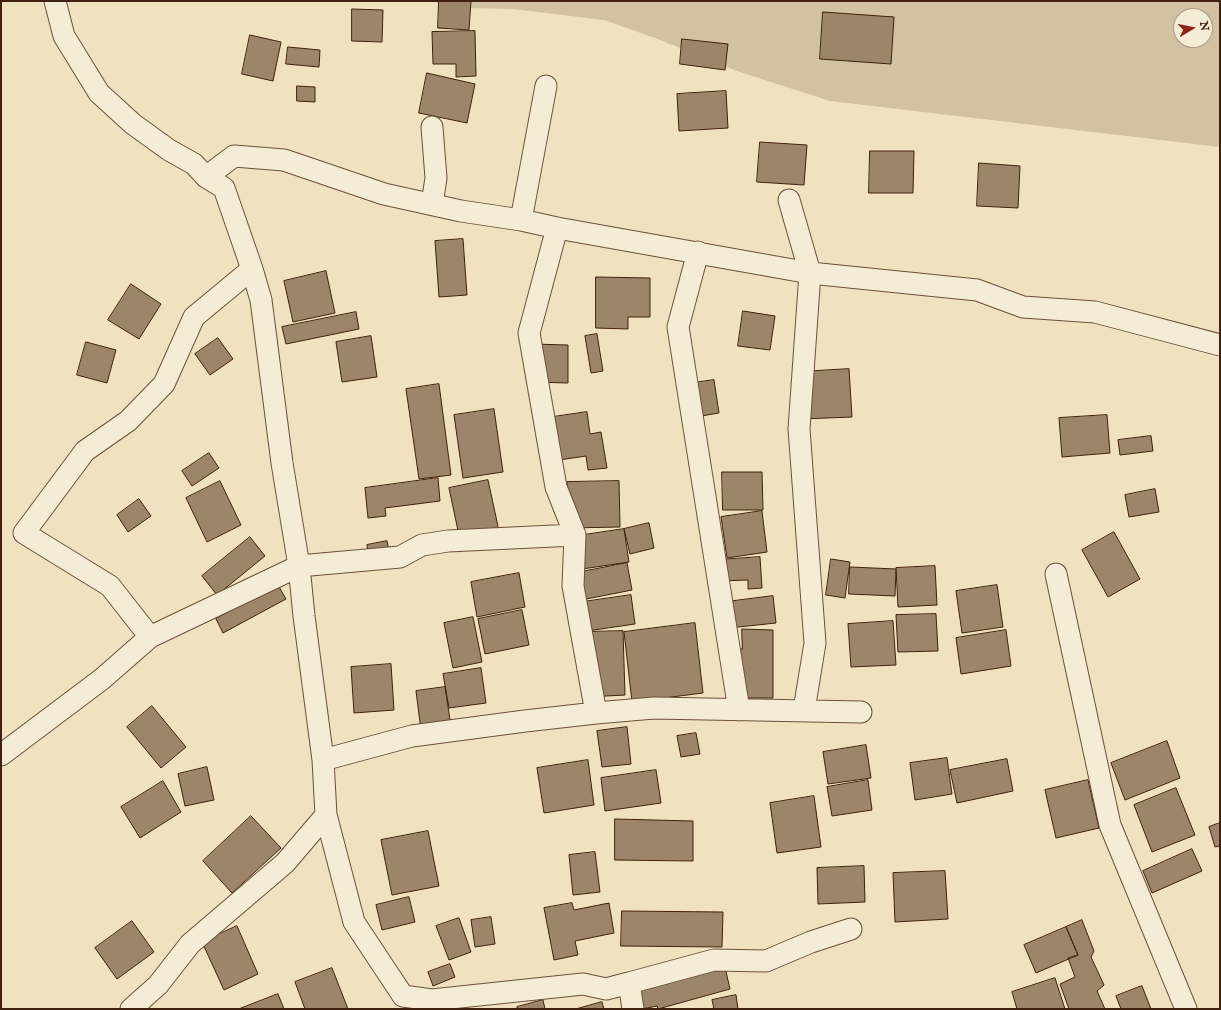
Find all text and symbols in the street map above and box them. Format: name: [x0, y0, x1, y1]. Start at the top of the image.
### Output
north arrow: [1173, 8, 1213, 48]
text: N: [1196, 20, 1212, 32]

